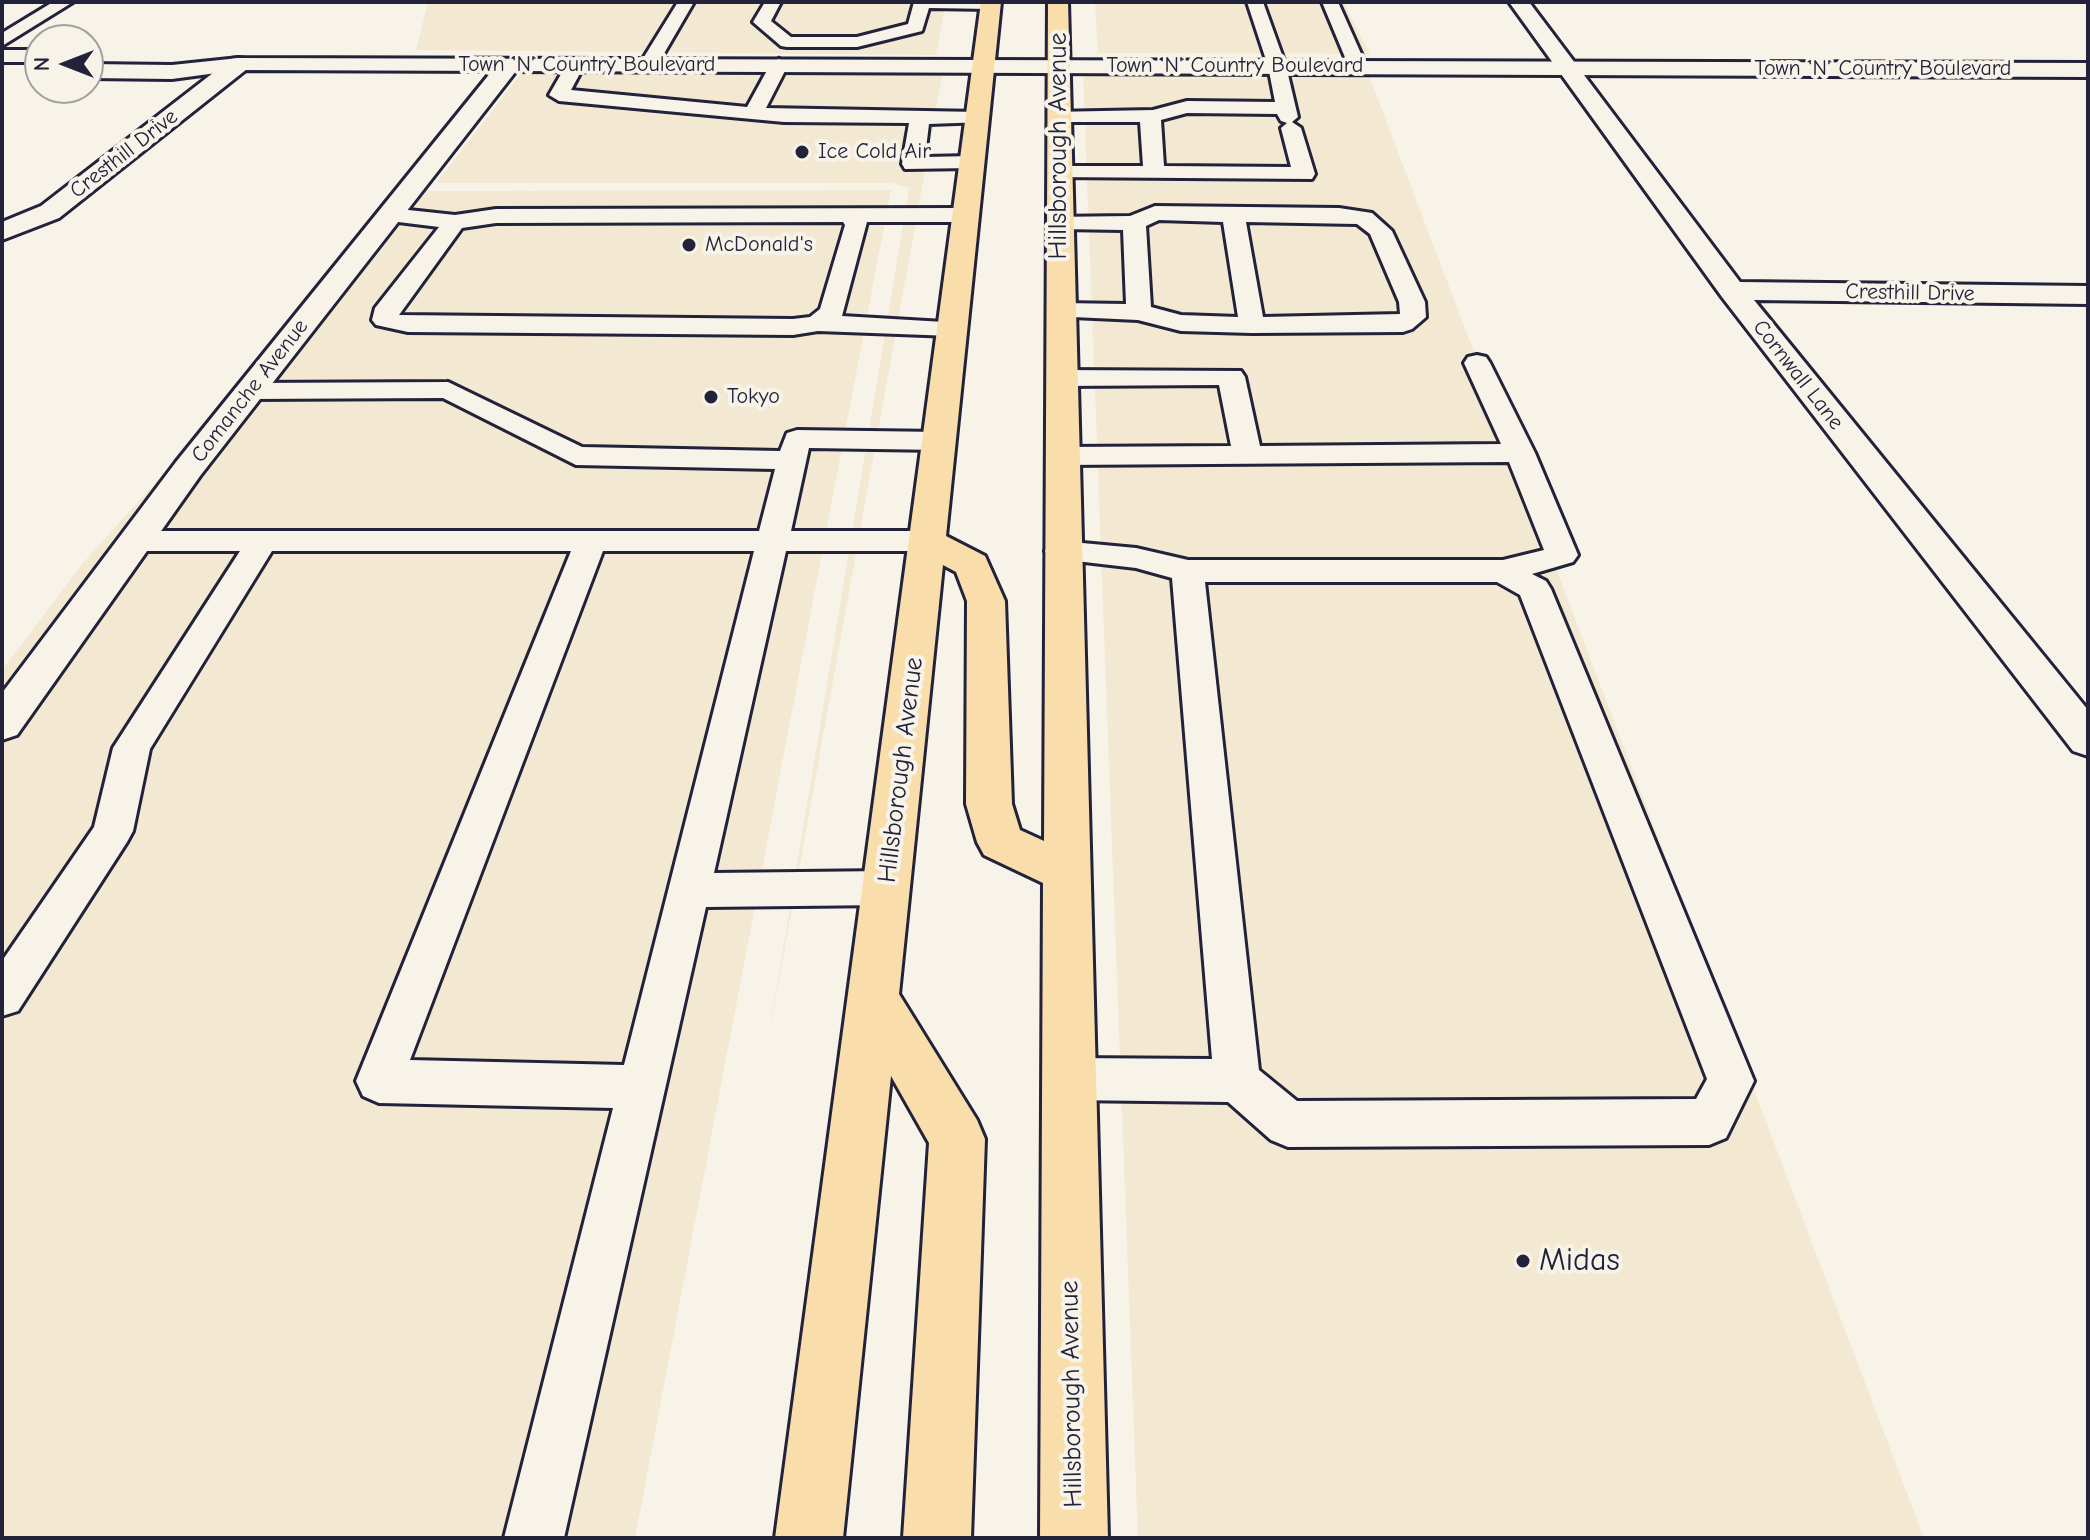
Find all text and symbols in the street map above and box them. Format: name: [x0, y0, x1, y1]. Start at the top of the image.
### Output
north arrow: [24, 24, 104, 104]
street label: Hillsborough Avenue: [1043, 32, 1075, 260]
street label: Town 'N' Country Boulevard: [459, 52, 715, 78]
street label: Town 'N' Country Boulevard: [1107, 53, 1363, 79]
street label: Town 'N' Country Boulevard: [1755, 56, 2011, 82]
text: N: [29, 57, 55, 71]
street label: Cresthill Drive: [65, 104, 183, 204]
place label: Ice Cold Air: [818, 139, 931, 165]
marker: Ice Cold Air: [793, 143, 811, 161]
place label: McDonald's: [705, 232, 813, 258]
marker: McDonald's: [680, 236, 698, 254]
street label: Cresthill Drive: [1845, 279, 1975, 307]
street label: Comanche Avenue: [186, 314, 314, 468]
street label: Cornwall Lane: [1747, 315, 1849, 435]
place label: Tokyo: [727, 384, 780, 410]
marker: Tokyo: [702, 388, 720, 406]
street label: Hillsborough Avenue: [872, 655, 930, 885]
place label: Midas: [1539, 1242, 1620, 1280]
marker: Midas: [1514, 1252, 1532, 1270]
street label: Hillsborough Avenue: [1054, 1280, 1090, 1508]

